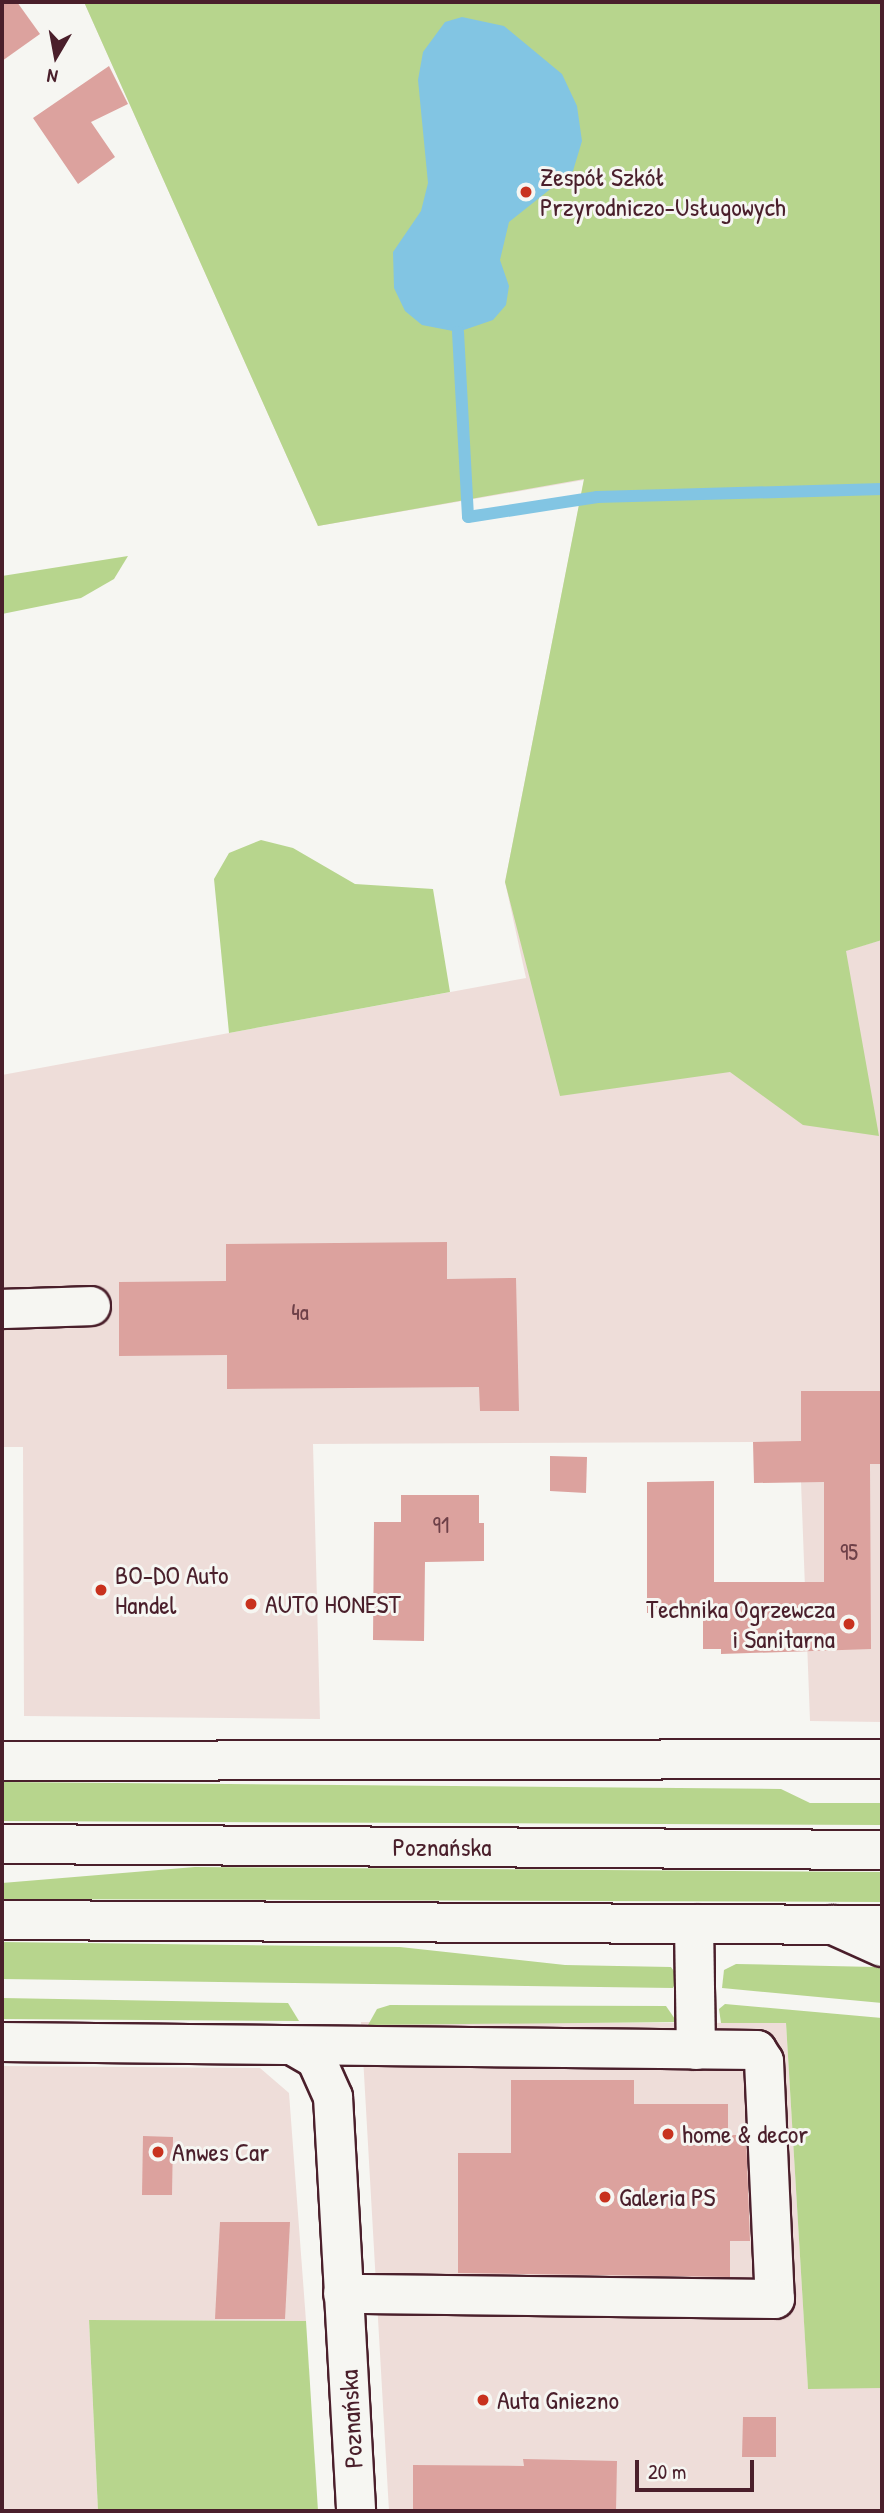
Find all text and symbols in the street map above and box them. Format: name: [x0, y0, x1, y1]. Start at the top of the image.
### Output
north arrow: [21, 21, 91, 91]
text: N: [45, 63, 60, 90]
place label: Zespół Szkół Przyrodniczo-Usługowych: [540, 161, 786, 222]
marker: Zespół Szkół Przyrodniczo-Usługowych: [518, 184, 534, 200]
house number: 4a: [291, 1298, 309, 1326]
house number: 91: [433, 1511, 449, 1539]
house number: 95: [840, 1538, 858, 1566]
place label: BO-DO Auto Handel: [115, 1559, 228, 1620]
marker: BO-DO Auto Handel: [93, 1582, 109, 1598]
place label: AUTO HONEST: [265, 1588, 401, 1620]
place label: Technika Ogrzewcza i Sanitarna: [646, 1593, 835, 1654]
marker: AUTO HONEST: [243, 1596, 259, 1612]
marker: Technika Ogrzewcza i Sanitarna: [841, 1616, 857, 1632]
street label: Poznańska: [393, 1831, 491, 1863]
place label: home & decor: [682, 2118, 808, 2150]
marker: home & decor: [660, 2126, 676, 2142]
place label: Anwes Car: [172, 2136, 269, 2168]
marker: Anwes Car: [150, 2144, 166, 2160]
place label: Galeria PS: [619, 2181, 715, 2213]
marker: Galeria PS: [597, 2189, 613, 2205]
street label: Poznańska: [333, 2369, 369, 2469]
place label: Auta Gniezno: [497, 2384, 619, 2416]
marker: Auta Gniezno: [475, 2392, 491, 2408]
scale bar: [639, 2446, 758, 2490]
text: 20 m: [648, 2457, 686, 2486]

